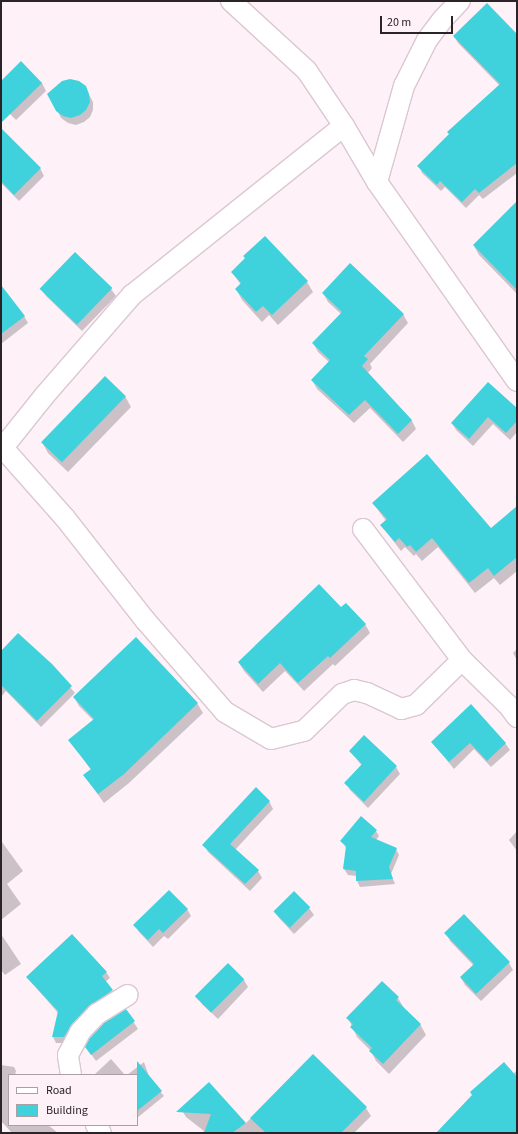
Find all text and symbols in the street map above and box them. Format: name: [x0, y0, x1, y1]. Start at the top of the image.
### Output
scale bar: [382, 8, 455, 34]
text: 20 m: [387, 14, 411, 31]
legend: [8, 1074, 138, 1126]
text: Road: [46, 1082, 72, 1099]
text: Building: [46, 1102, 88, 1119]

